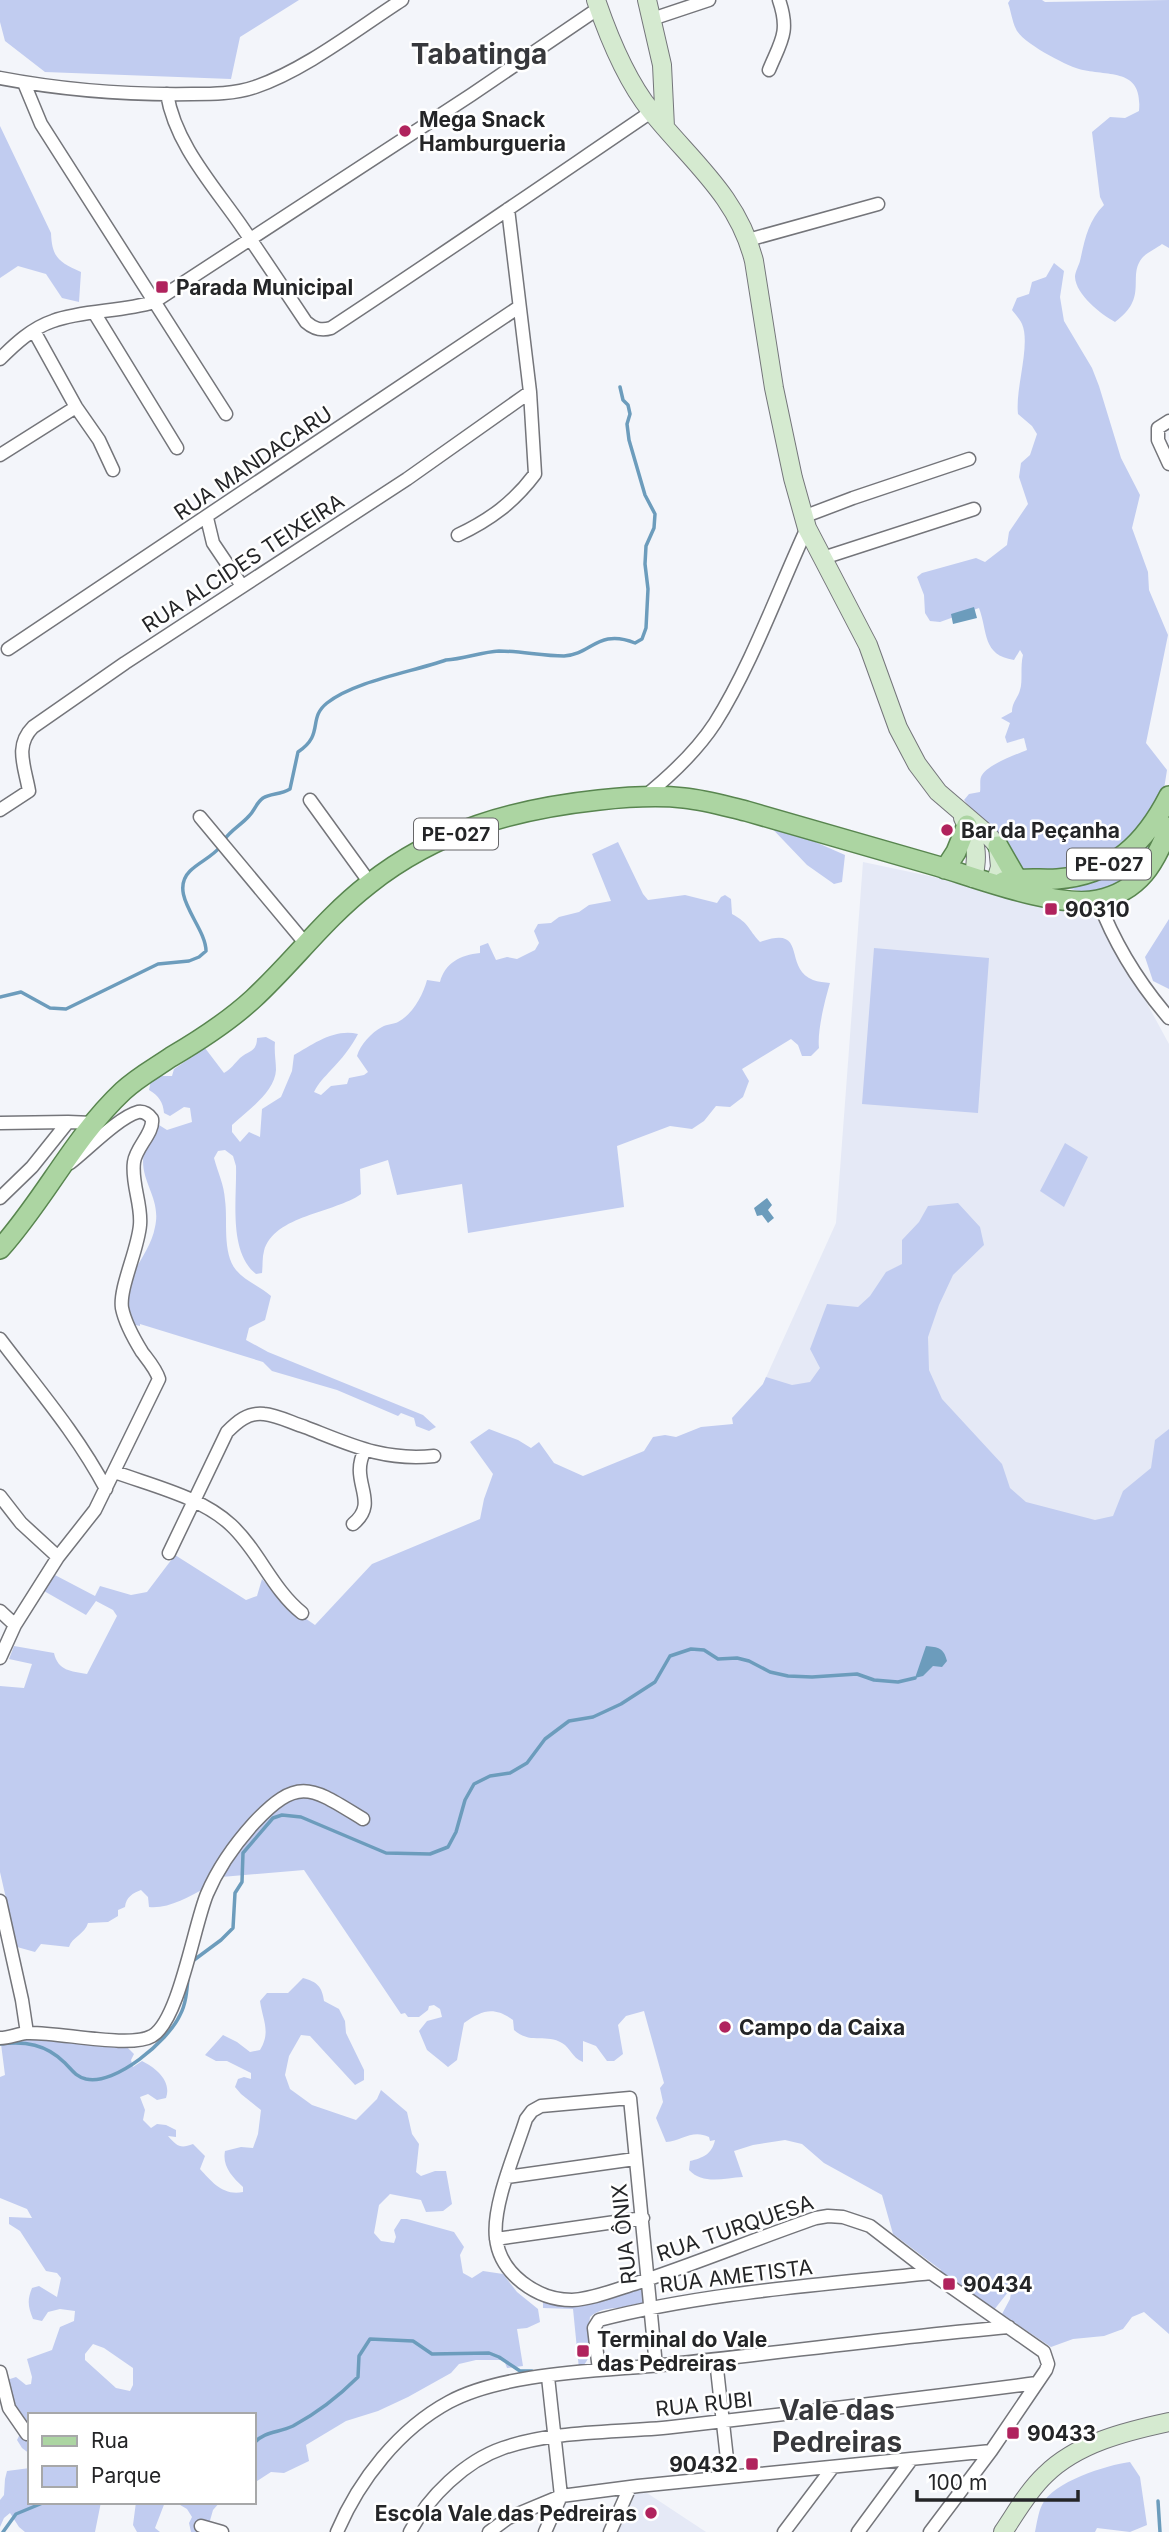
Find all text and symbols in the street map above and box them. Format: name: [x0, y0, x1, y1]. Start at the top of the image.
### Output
district label: Tabatinga: [411, 37, 547, 71]
place label: Mega Snack Hamburgueria: [419, 107, 566, 156]
marker: Mega Snack Hamburgueria: [397, 123, 413, 139]
place label: Parada Municipal: [176, 275, 353, 300]
marker: Parada Municipal: [154, 279, 170, 295]
street label: RUA MANDACARU: [169, 401, 337, 525]
street label: RUA ALCIDES TEIXEIRA: [137, 488, 349, 638]
road number: PE-027: [414, 818, 498, 849]
place label: Bar da Peçanha: [961, 818, 1120, 843]
marker: Bar da Peçanha: [939, 822, 955, 838]
road number: PE-027: [1067, 848, 1151, 880]
place label: 90310: [1065, 897, 1130, 922]
marker: 90310: [1043, 901, 1059, 917]
place label: Campo da Caixa: [739, 2015, 905, 2040]
marker: Campo da Caixa: [717, 2019, 733, 2035]
street label: RUA ÔNIX: [606, 2182, 642, 2286]
street label: RUA TURQUESA: [653, 2189, 817, 2267]
street label: RUA AMETISTA: [658, 2254, 814, 2298]
place label: 90434: [963, 2272, 1033, 2297]
marker: 90434: [941, 2276, 957, 2292]
place label: Terminal do Vale das Pedreiras: [597, 2327, 767, 2376]
marker: Terminal do Vale das Pedreiras: [575, 2343, 591, 2359]
street label: RUA RUBI: [654, 2386, 754, 2422]
district label: Vale das Pedreiras: [772, 2393, 902, 2459]
legend: [28, 2413, 256, 2504]
place label: 90433: [1027, 2421, 1096, 2446]
marker: 90433: [1005, 2425, 1021, 2441]
text: Rua: [91, 2428, 129, 2453]
place label: 90432: [669, 2452, 738, 2477]
marker: 90432: [744, 2456, 760, 2472]
scale bar: [917, 2458, 1078, 2502]
text: Parque: [91, 2463, 161, 2488]
text: 100 m: [928, 2470, 987, 2495]
place label: Escola Vale das Pedreiras: [375, 2501, 637, 2526]
marker: Escola Vale das Pedreiras: [643, 2505, 659, 2521]

